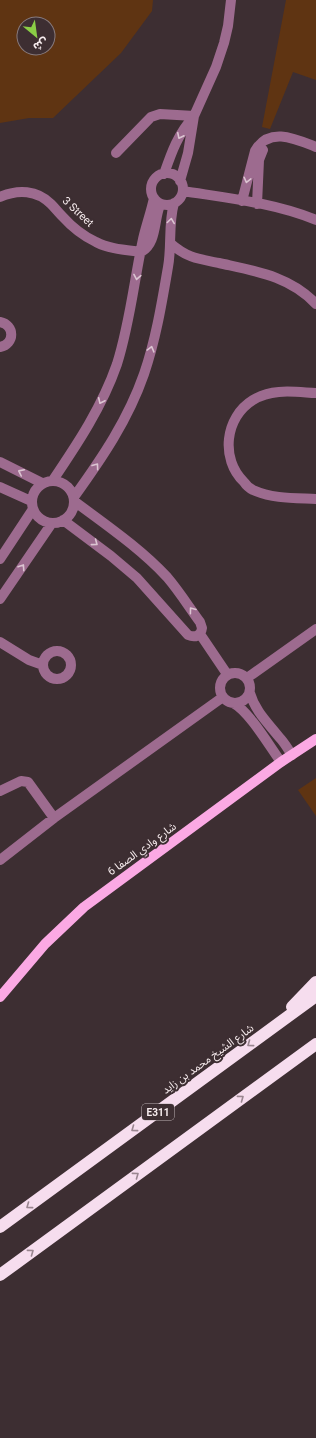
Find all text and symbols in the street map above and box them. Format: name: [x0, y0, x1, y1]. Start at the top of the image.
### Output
north arrow: [16, 16, 56, 56]
text: ش: [31, 35, 50, 54]
one-way arrow: [177, 131, 185, 139]
one-way arrow: [243, 177, 252, 184]
street label: 3 Street: [60, 194, 97, 230]
one-way arrow: [166, 218, 175, 224]
one-way arrow: [133, 274, 141, 280]
one-way arrow: [147, 346, 155, 352]
one-way arrow: [98, 397, 106, 405]
one-way arrow: [91, 463, 98, 470]
one-way arrow: [18, 469, 26, 477]
one-way arrow: [90, 539, 97, 546]
one-way arrow: [17, 564, 25, 571]
one-way arrow: [190, 608, 197, 615]
street label: شارع وادي الصفا 6: [105, 820, 181, 880]
street label: شارع الشيخ محمد بن زايد: [160, 1021, 257, 1097]
one-way arrow: [248, 1039, 255, 1046]
one-way arrow: [237, 1096, 244, 1103]
road number: E311: [142, 1104, 174, 1120]
one-way arrow: [132, 1124, 139, 1131]
one-way arrow: [132, 1173, 139, 1180]
one-way arrow: [27, 1201, 34, 1208]
one-way arrow: [27, 1250, 34, 1257]

